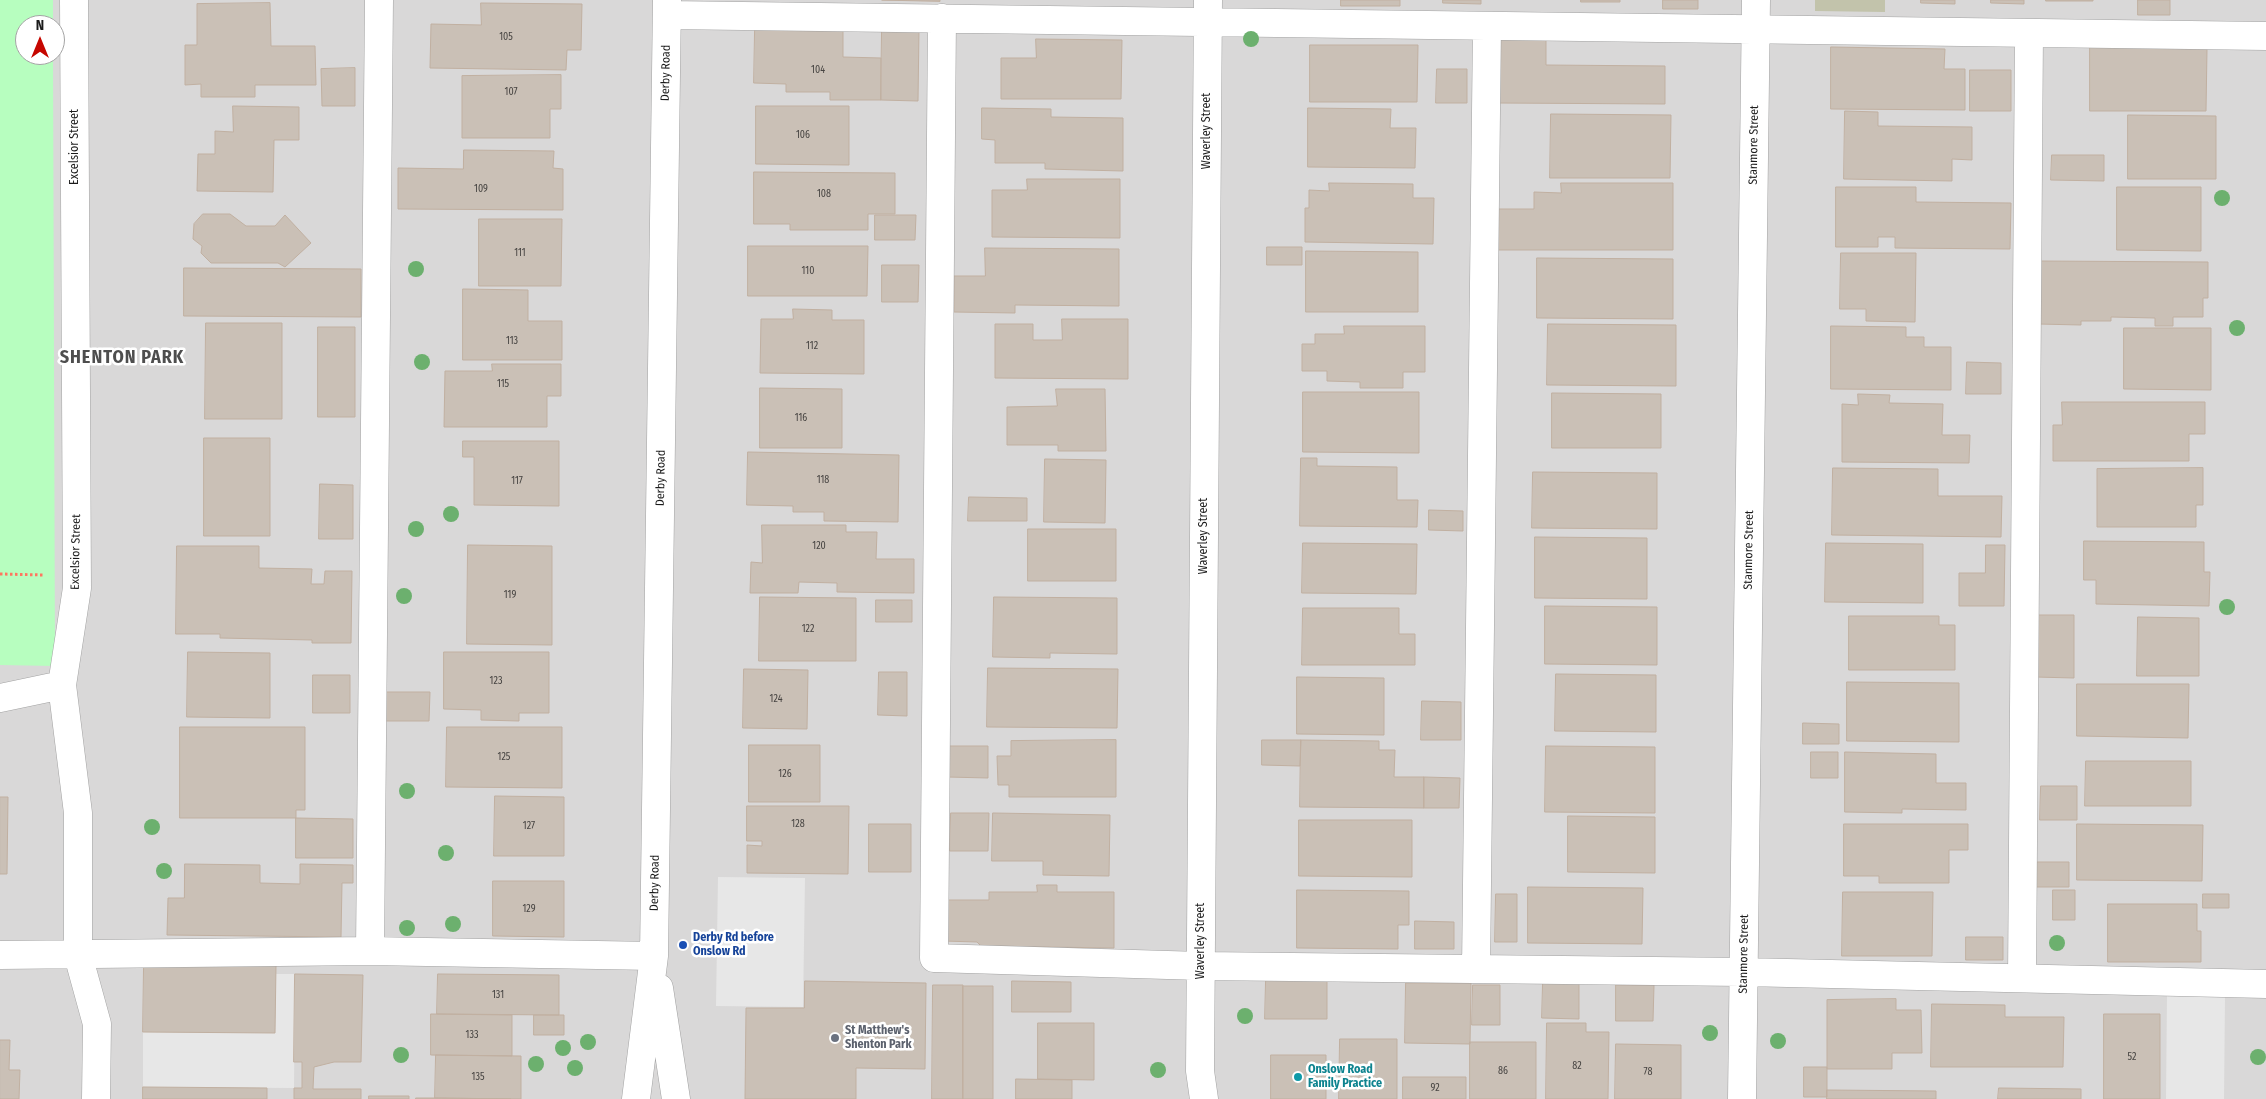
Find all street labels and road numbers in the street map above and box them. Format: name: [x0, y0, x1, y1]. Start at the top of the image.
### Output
street label: Derby Road: [658, 45, 674, 101]
street label: Waverley Street: [1200, 93, 1214, 169]
street label: Stanmore Street: [1746, 105, 1762, 185]
street label: Excelsior Street: [68, 109, 82, 185]
street label: Derby Road: [653, 450, 669, 506]
street label: Waverley Street: [1197, 498, 1211, 574]
street label: Stanmore Street: [1741, 510, 1757, 590]
street label: Excelsior Street: [68, 514, 84, 590]
street label: Derby Road: [647, 855, 663, 911]
street label: Waverley Street: [1194, 903, 1208, 979]
street label: Stanmore Street: [1736, 914, 1752, 994]

